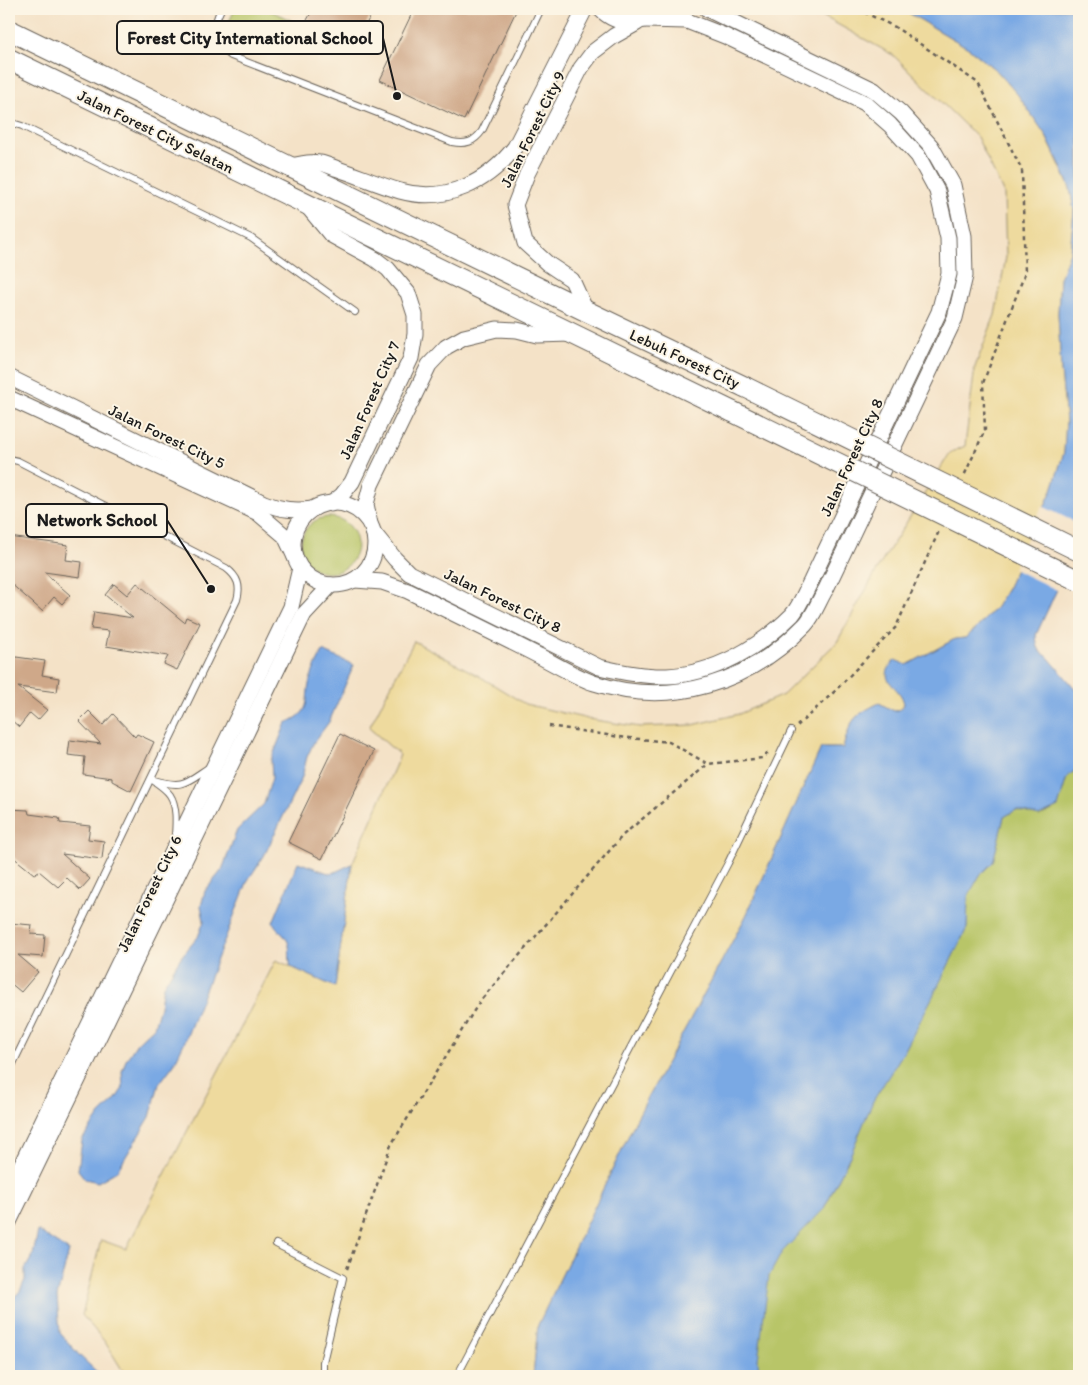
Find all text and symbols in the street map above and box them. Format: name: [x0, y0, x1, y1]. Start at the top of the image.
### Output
callout: Forest City International School: [117, 21, 383, 54]
text: Forest City International School: [127, 27, 374, 49]
street label: Jalan Forest City 9: [496, 68, 569, 191]
street label: Jalan Forest City Selatan: [75, 85, 237, 178]
street label: Lebuh Forest City: [627, 325, 743, 393]
street label: Jalan Forest City 7: [335, 338, 404, 462]
street label: Jalan Forest City 8: [816, 395, 887, 519]
street label: Jalan Forest City 5: [105, 400, 228, 473]
callout: Network School: [26, 504, 167, 537]
text: Network School: [37, 509, 158, 531]
street label: Jalan Forest City 8: [441, 564, 565, 637]
street label: Jalan Forest City 6: [113, 832, 186, 955]

